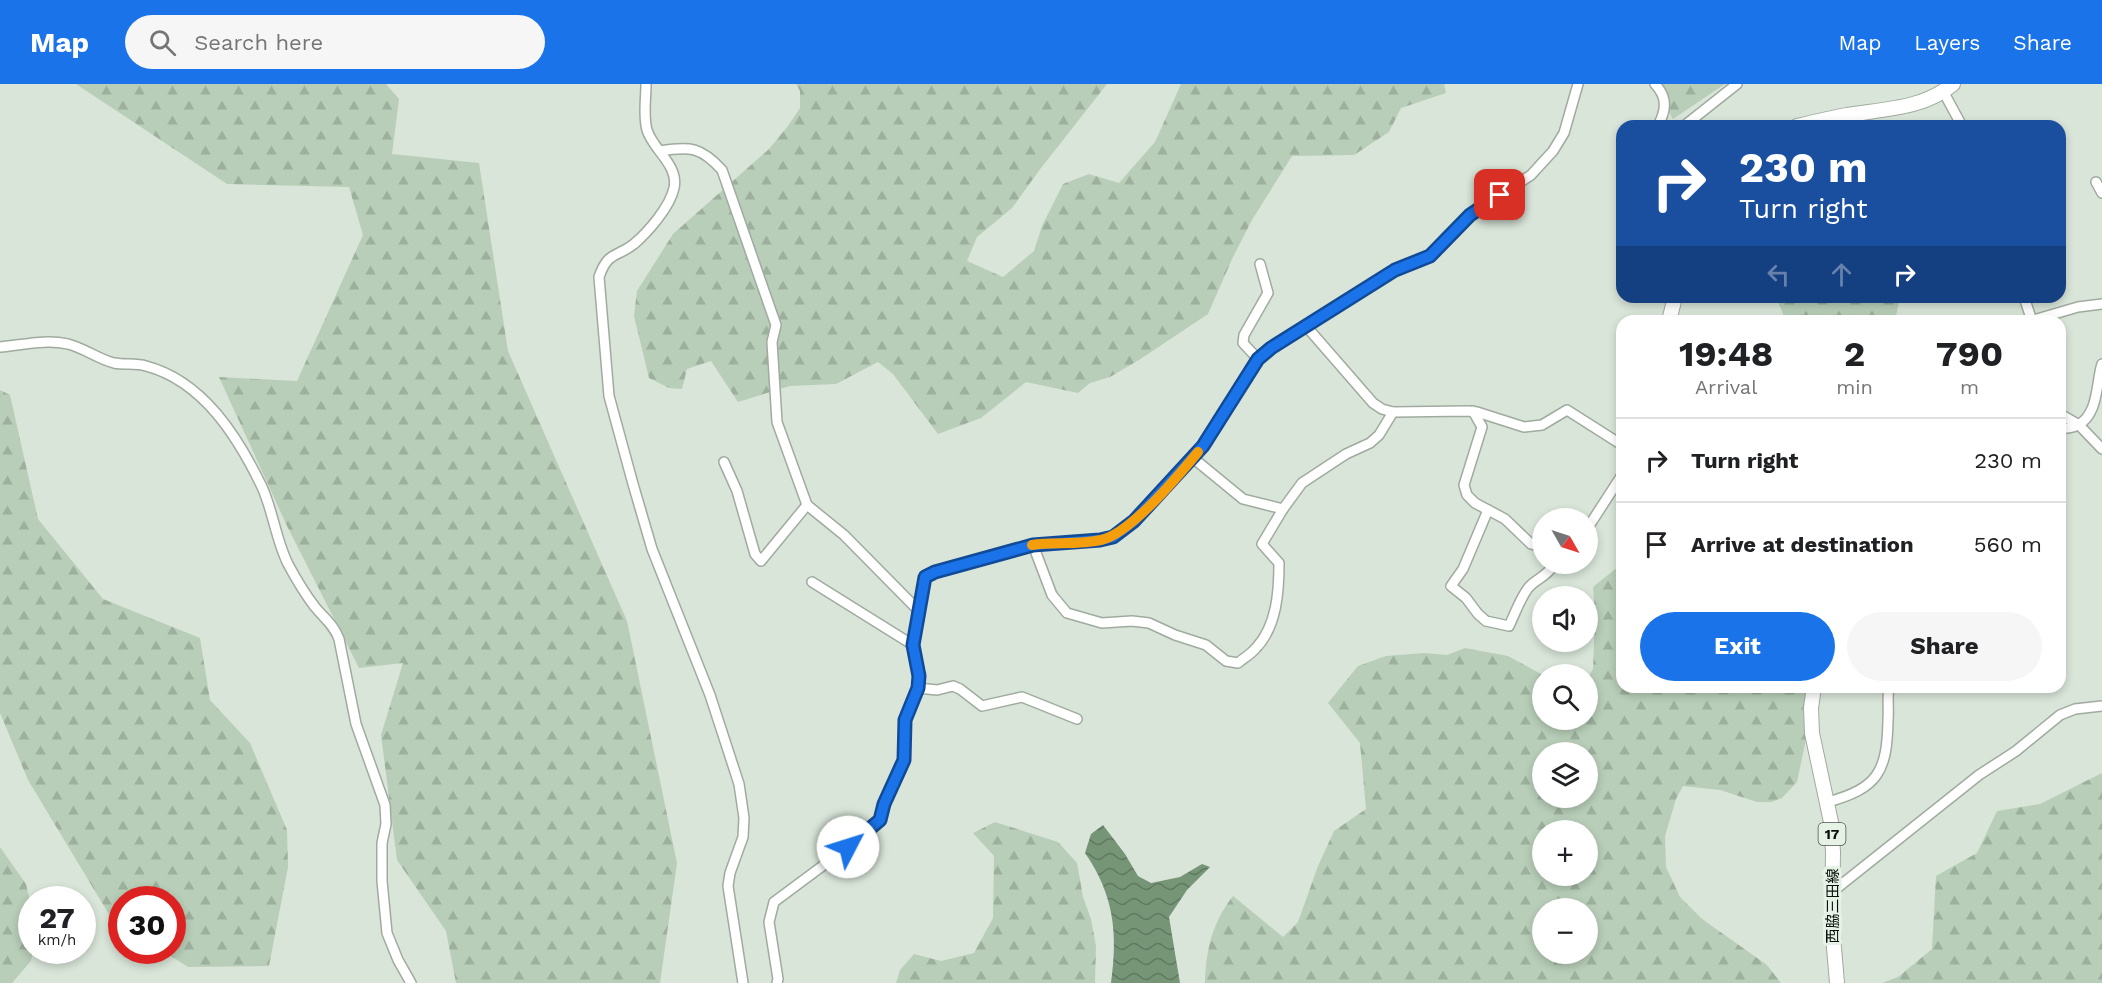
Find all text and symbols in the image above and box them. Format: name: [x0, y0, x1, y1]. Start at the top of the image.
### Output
search box: [125, 15, 545, 69]
text: Map: [30, 26, 89, 59]
icon: search: [146, 26, 179, 59]
text: Search here: [194, 30, 323, 55]
text: Map: [1838, 30, 1881, 55]
text: Layers: [1914, 30, 1980, 55]
text: Share: [2013, 30, 2072, 55]
text: 230 m: [1739, 143, 1868, 192]
icon: right: [1640, 144, 1718, 222]
pin: [1474, 169, 1525, 220]
icon: arrive: [1483, 178, 1516, 211]
text: Turn right: [1739, 193, 1868, 225]
icon: left: [1762, 258, 1795, 291]
icon: ahead: [1825, 258, 1858, 291]
icon: right: [1888, 258, 1921, 291]
text: 19:48: [1679, 333, 1773, 375]
text: 2: [1844, 333, 1865, 375]
text: 790: [1936, 333, 2003, 375]
text: Arrival: [1695, 375, 1757, 399]
text: min: [1836, 375, 1873, 399]
text: m: [1960, 375, 1979, 399]
icon: right: [1640, 444, 1673, 477]
text: Turn right: [1691, 448, 1798, 473]
text: 230 m: [1974, 448, 2042, 473]
north arrow: [1532, 508, 1598, 574]
map controls: [1532, 508, 1598, 964]
icon: arrive: [1640, 528, 1673, 561]
text: Arrive at destination: [1691, 532, 1914, 557]
text: 560 m: [1974, 532, 2042, 557]
button: sound: [1532, 586, 1598, 652]
button: Exit: [1640, 612, 1835, 681]
button: Share: [1847, 612, 2042, 681]
button: search: [1532, 664, 1598, 730]
button: layers: [1532, 742, 1598, 808]
position arrow: [816, 815, 880, 879]
button: +: [1532, 820, 1598, 886]
road number: 17: [1818, 823, 1846, 845]
street label: 西脇三田線: [1824, 868, 1842, 944]
speed limit sign: 30: [108, 886, 186, 964]
button: −: [1532, 898, 1598, 964]
text: 27: [39, 900, 75, 935]
text: km/h: [38, 931, 76, 949]

